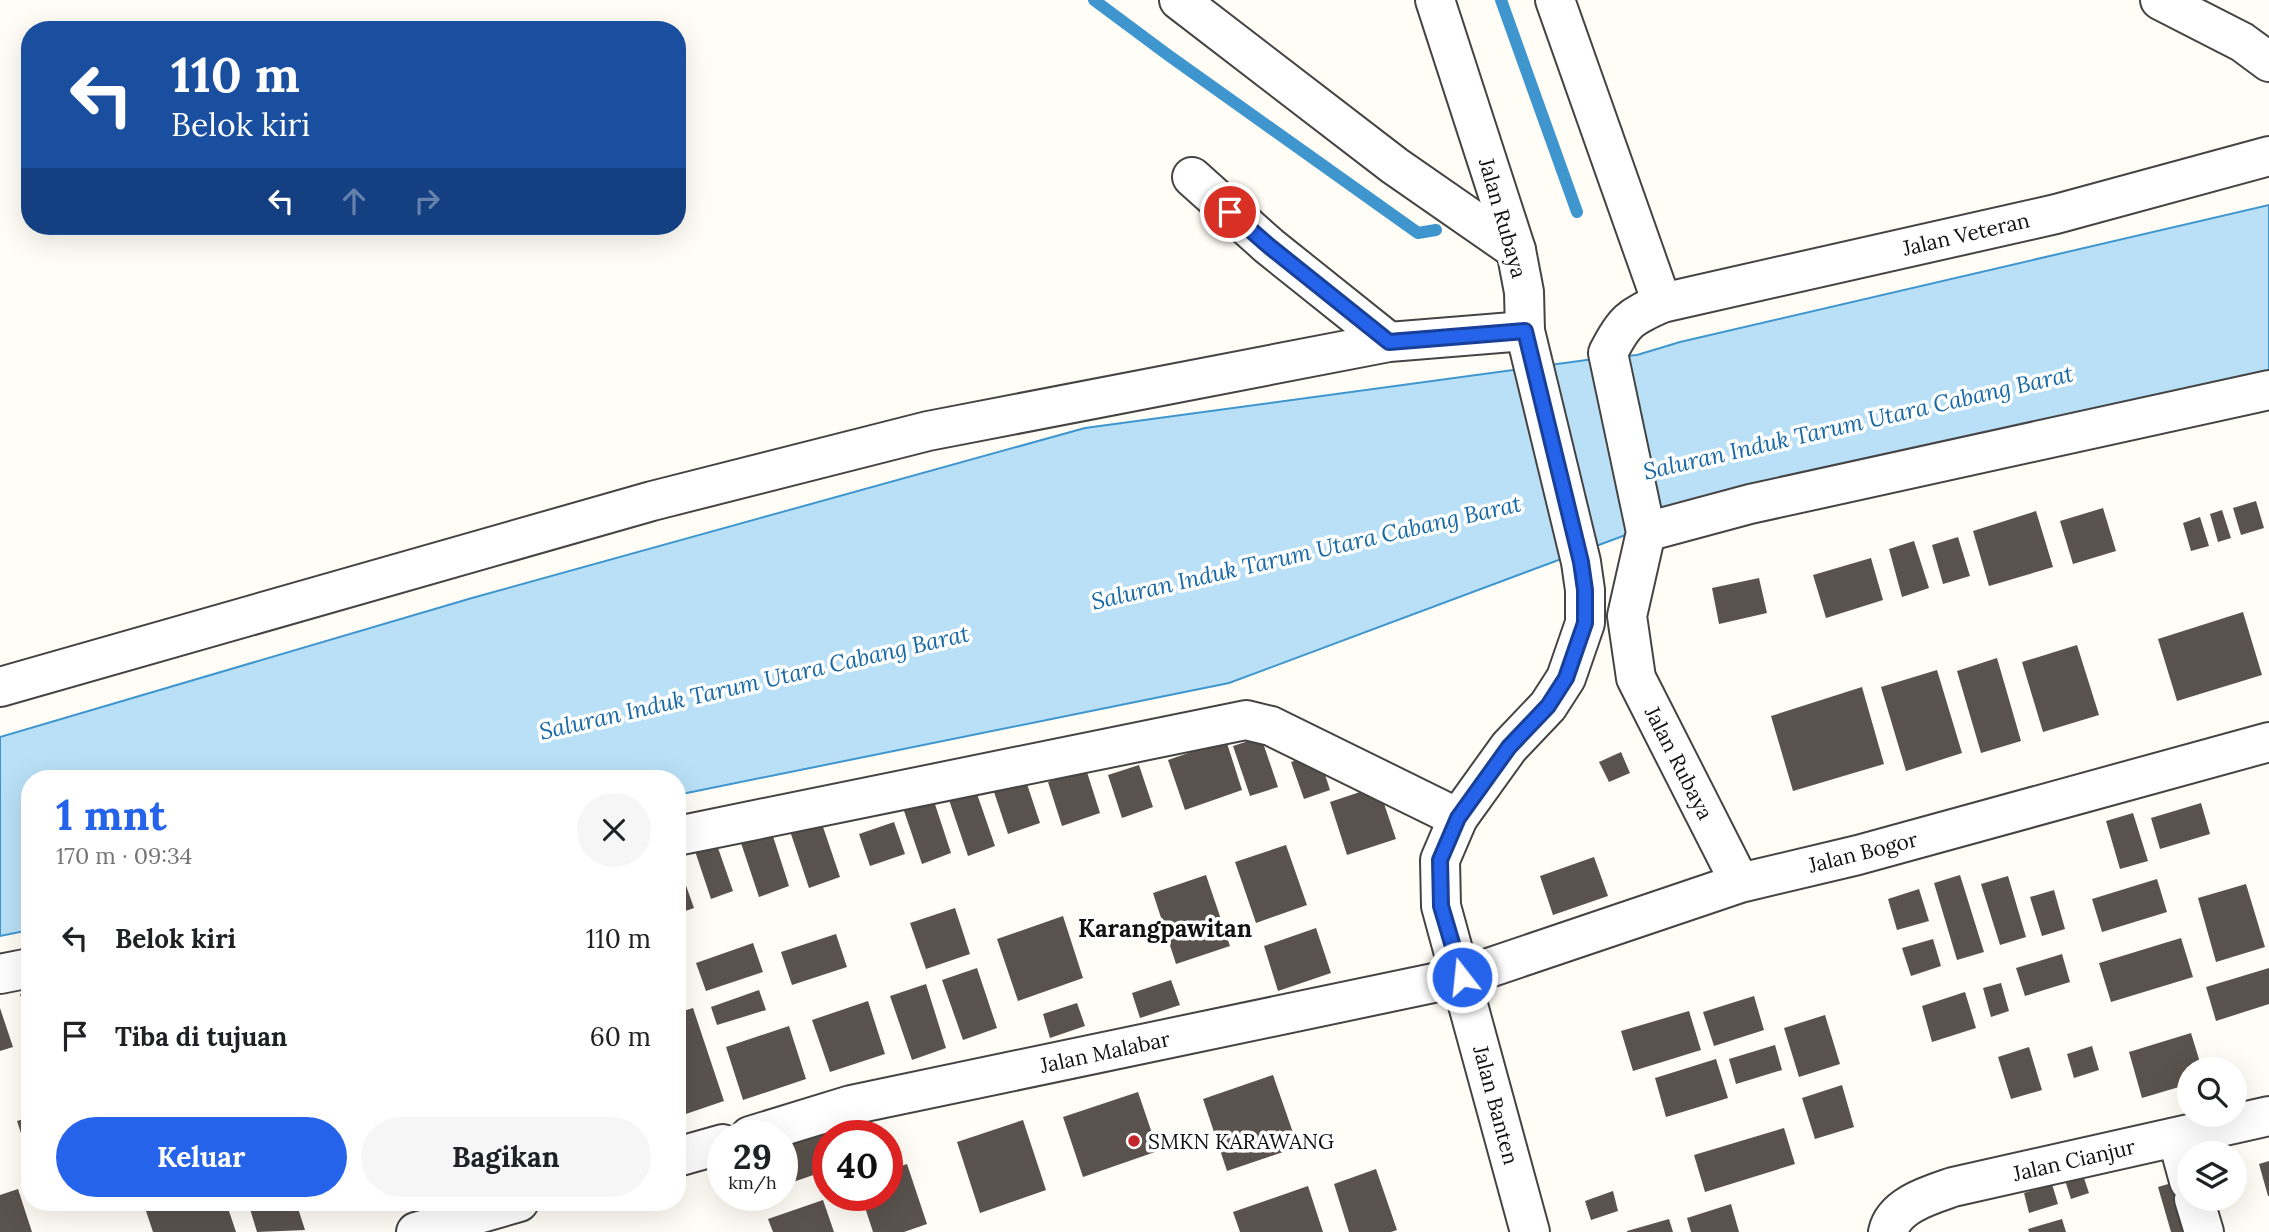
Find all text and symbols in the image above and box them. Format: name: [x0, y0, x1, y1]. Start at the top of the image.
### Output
text: 110 m: [171, 43, 300, 105]
icon: left: [56, 49, 147, 140]
text: Belok kiri: [171, 104, 310, 145]
street label: Jalan Rubaya: [1473, 154, 1533, 281]
icon: left: [262, 182, 300, 220]
icon: ahead: [335, 182, 373, 220]
icon: right: [408, 182, 446, 220]
pin: [1200, 182, 1260, 242]
icon: arrive: [1211, 193, 1249, 231]
street label: Jalan Veteran: [1899, 206, 2032, 262]
water label: Saluran Induk Tarum Utara Cabang Barat: [1640, 358, 2076, 486]
water label: Saluran Induk Tarum Utara Cabang Barat: [1088, 488, 1524, 616]
water label: Saluran Induk Tarum Utara Cabang Barat: [536, 618, 972, 746]
street label: Jalan Rubaya: [1638, 701, 1719, 824]
text: 1 mnt: [56, 788, 167, 842]
button: close: [577, 793, 651, 867]
street label: Jalan Bogor: [1805, 825, 1920, 879]
text: 170 m · 09:34: [56, 841, 192, 870]
district label: Karangpawitan: [1078, 913, 1252, 944]
icon: left: [56, 919, 94, 957]
text: Belok kiri: [115, 922, 236, 955]
text: 110 m: [586, 922, 651, 955]
position arrow: [1425, 940, 1499, 1014]
icon: arrive: [56, 1017, 94, 1055]
text: Tiba di tujuan: [115, 1020, 287, 1053]
text: 60 m: [590, 1020, 651, 1053]
street label: Jalan Malabar: [1037, 1025, 1172, 1079]
street label: Jalan Banten: [1467, 1042, 1525, 1168]
map controls: [2177, 1057, 2247, 1211]
button: search: [2177, 1057, 2247, 1127]
button: Keluar: [56, 1117, 347, 1197]
button: Bagikan: [361, 1117, 651, 1197]
speed limit sign: 40: [812, 1120, 903, 1211]
place label: SMKN KARAWANG: [1148, 1128, 1334, 1155]
marker: SMKN KARAWANG: [1126, 1133, 1142, 1149]
street label: Jalan Cianjur: [2009, 1133, 2138, 1187]
text: 29: [733, 1134, 772, 1179]
button: layers: [2177, 1141, 2247, 1211]
text: km/h: [728, 1171, 777, 1194]

